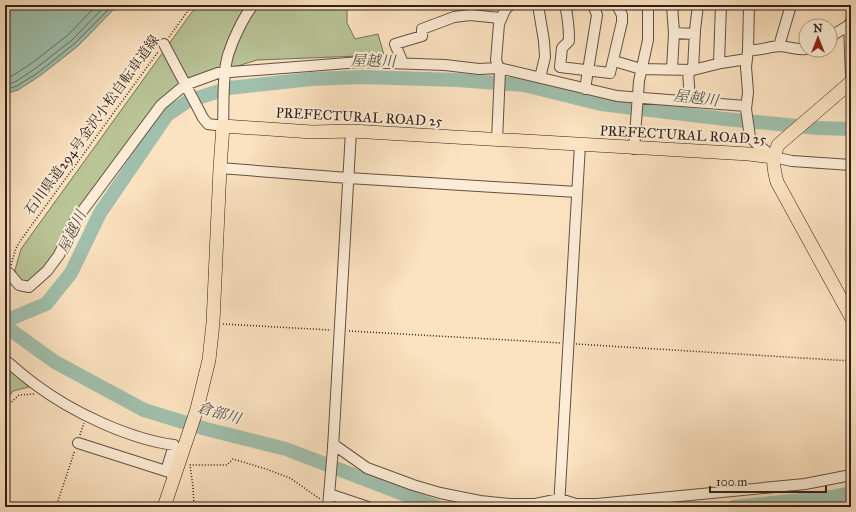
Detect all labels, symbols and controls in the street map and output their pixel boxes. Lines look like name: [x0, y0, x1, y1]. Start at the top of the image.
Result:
north arrow: [798, 18, 838, 58]
text: N: [813, 22, 823, 35]
street label: 石川県道294号金沢小松自転車道線: [21, 32, 163, 218]
water label: 屋越川: [350, 52, 398, 70]
water label: 屋越川: [673, 86, 721, 110]
street label: PREFECTURAL ROAD 25: [275, 104, 443, 130]
street label: PREFECTURAL ROAD 25: [599, 122, 767, 148]
water label: 屋越川: [54, 206, 91, 256]
water label: 倉部川: [195, 398, 245, 428]
scale bar: [710, 468, 826, 494]
text: 100 m: [716, 475, 747, 489]

